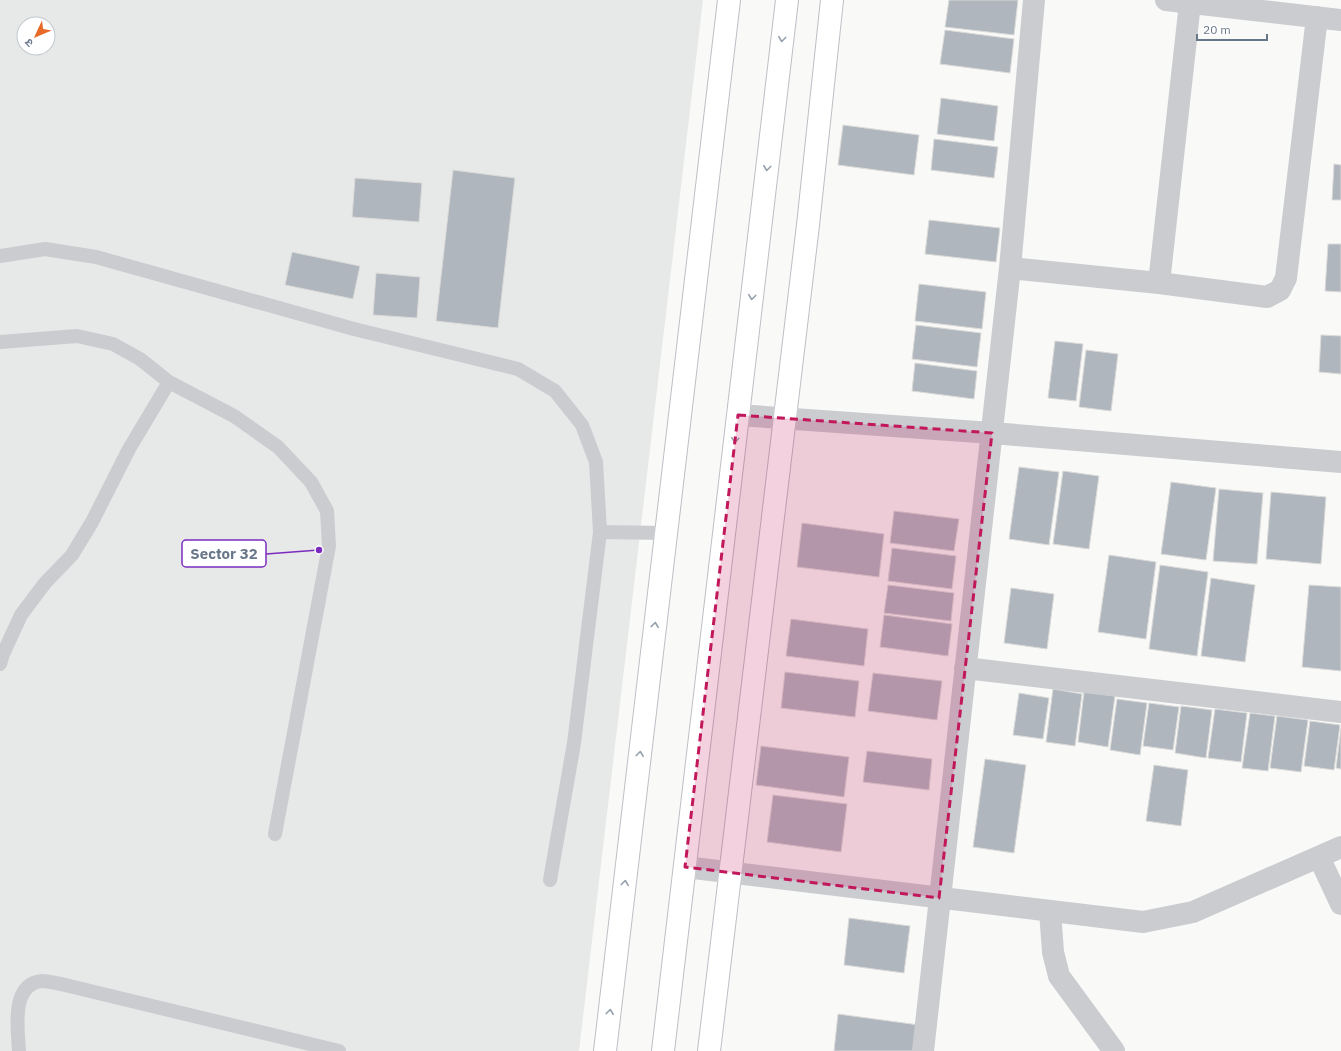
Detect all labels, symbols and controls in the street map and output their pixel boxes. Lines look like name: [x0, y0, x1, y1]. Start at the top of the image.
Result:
north arrow: [16, 16, 56, 56]
scale bar: [1197, 16, 1267, 42]
text: 20 m: [1203, 22, 1231, 37]
text: उ: [21, 35, 36, 50]
one-way arrow: [778, 36, 787, 42]
one-way arrow: [763, 165, 772, 171]
one-way arrow: [748, 294, 757, 300]
one-way arrow: [731, 437, 740, 443]
callout: Sector 32: [182, 540, 266, 567]
text: Sector 32: [190, 544, 258, 563]
one-way arrow: [650, 622, 659, 628]
one-way arrow: [635, 751, 644, 757]
one-way arrow: [620, 880, 629, 886]
one-way arrow: [605, 1009, 614, 1015]

